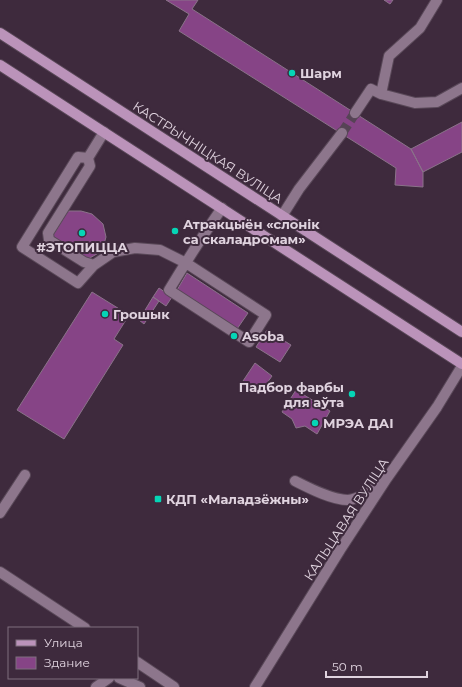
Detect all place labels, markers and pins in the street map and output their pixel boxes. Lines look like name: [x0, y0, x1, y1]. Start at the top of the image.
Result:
place label: Шарм: [300, 65, 342, 81]
marker: Шарм: [287, 68, 297, 78]
place label: Атракцыён «слонік са скаладромам»: [183, 216, 320, 247]
marker: Атракцыён «слонік са скаладромам»: [170, 226, 180, 236]
marker: #ЭТОПИЦЦА: [77, 228, 87, 238]
place label: #ЭТОПИЦЦА: [36, 239, 128, 255]
place label: Грошык: [113, 306, 170, 322]
marker: Грошык: [100, 309, 110, 319]
place label: Asoba: [241, 328, 284, 344]
marker: Asoba: [229, 331, 239, 341]
place label: Падбор фарбы для аўта: [239, 379, 344, 410]
marker: Падбор фарбы для аўта: [347, 389, 357, 399]
place label: МРЭА ДАІ: [323, 415, 394, 431]
marker: МРЭА ДАІ: [310, 418, 320, 428]
place label: КДП «Маладзёжны»: [166, 491, 309, 507]
marker: КДП «Маладзёжны»: [153, 494, 163, 504]

